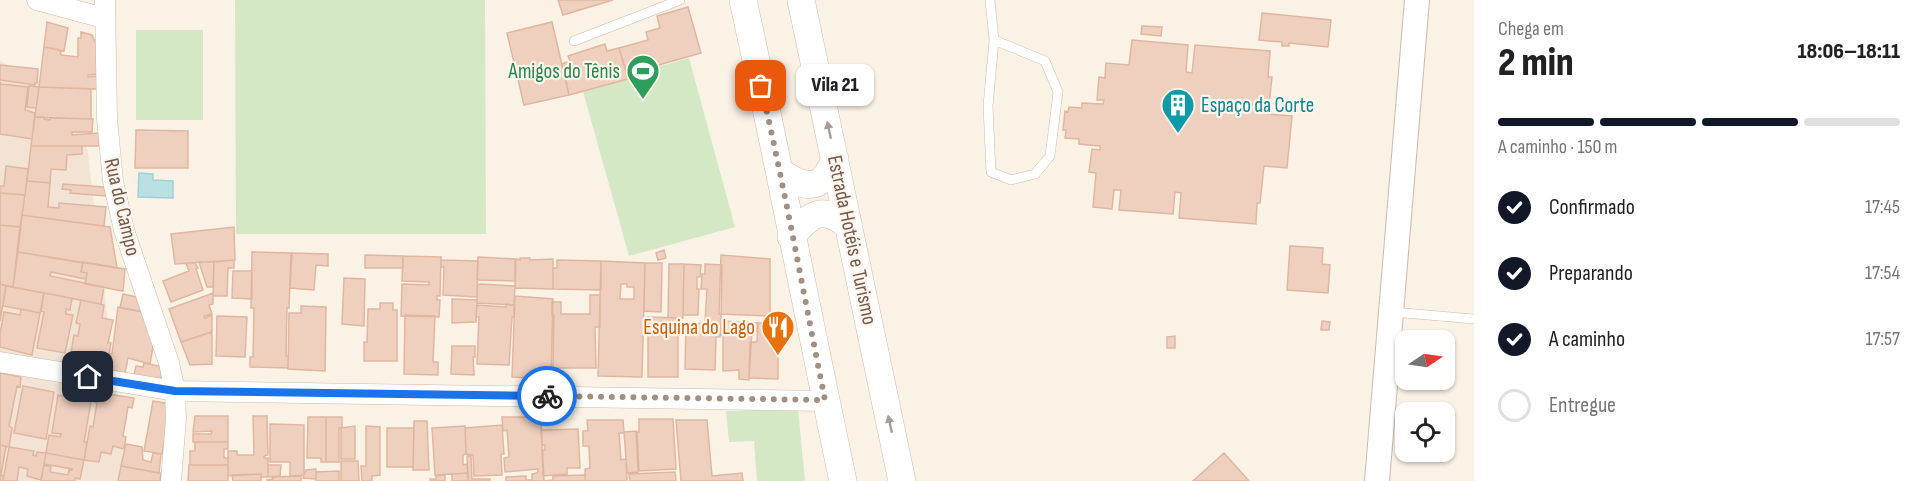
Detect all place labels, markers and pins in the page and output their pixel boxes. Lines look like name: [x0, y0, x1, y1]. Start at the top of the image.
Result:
sports icon: Amigos do Tênis: [625, 53, 661, 100]
place label: Amigos do Tênis: [508, 59, 620, 84]
pin: [735, 60, 786, 111]
callout: Vila 21: [797, 65, 875, 107]
building icon: Espaço da Corte: [1160, 87, 1196, 134]
place label: Espaço da Corte: [1201, 93, 1314, 118]
restaurant icon: Esquina do Lago: [760, 309, 796, 356]
place label: Esquina do Lago: [643, 315, 755, 340]
pin: [62, 351, 113, 402]

